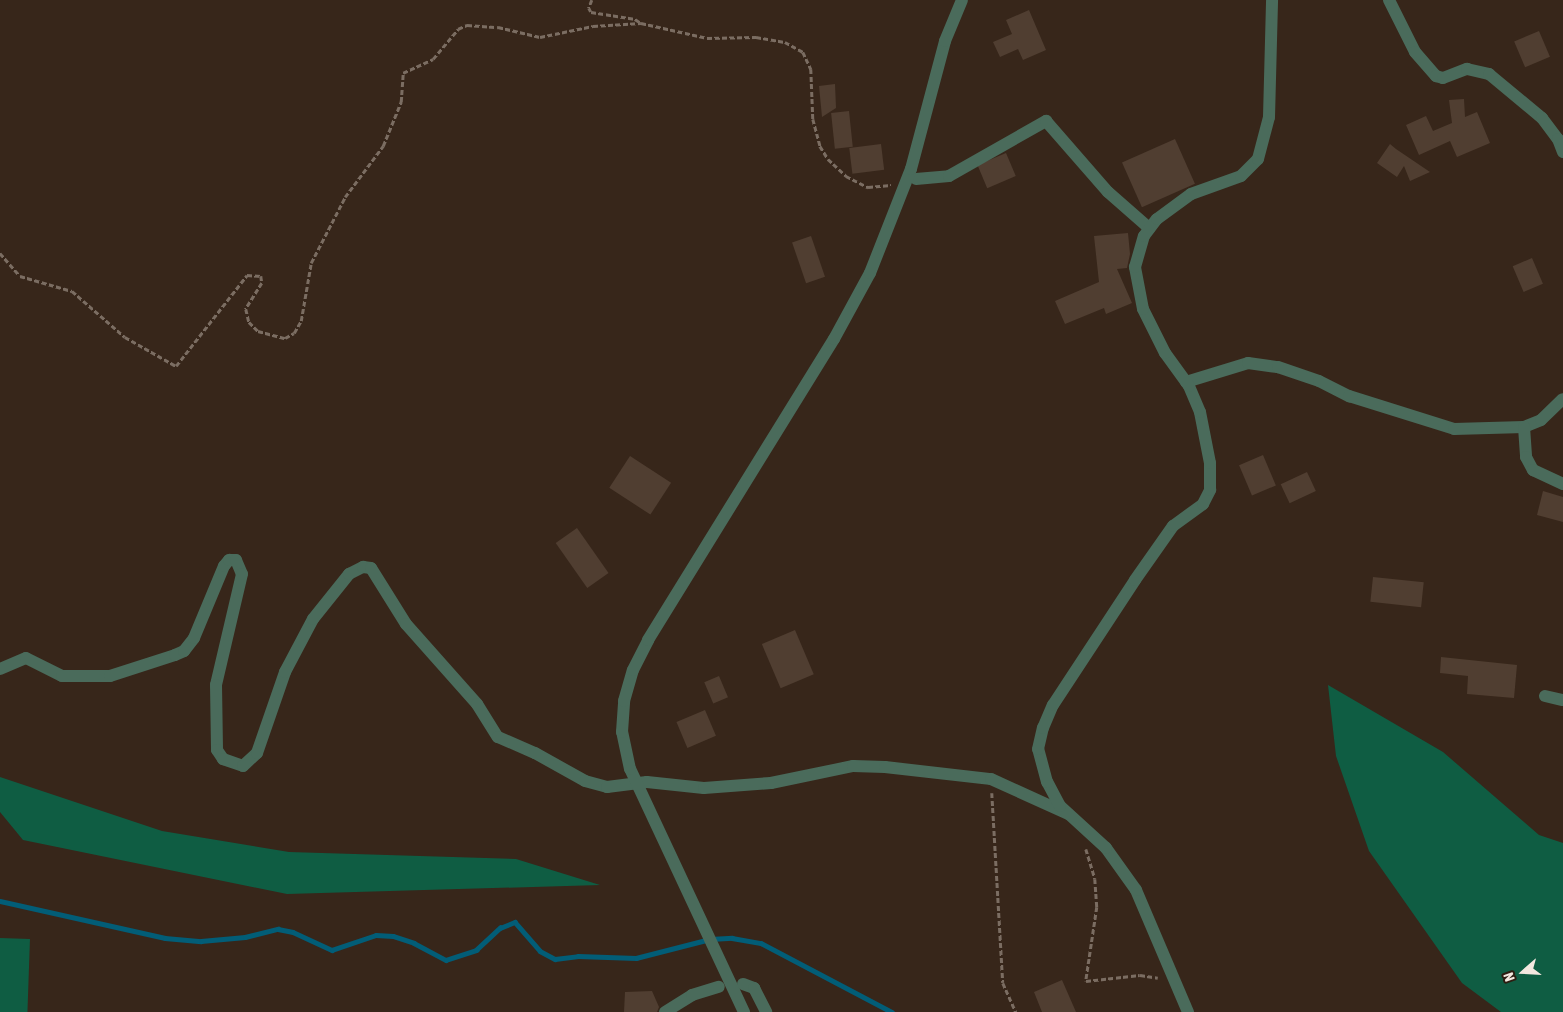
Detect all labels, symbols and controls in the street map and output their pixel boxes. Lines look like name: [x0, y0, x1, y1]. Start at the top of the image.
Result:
north arrow: [1498, 947, 1548, 997]
text: N: [1500, 970, 1518, 983]

